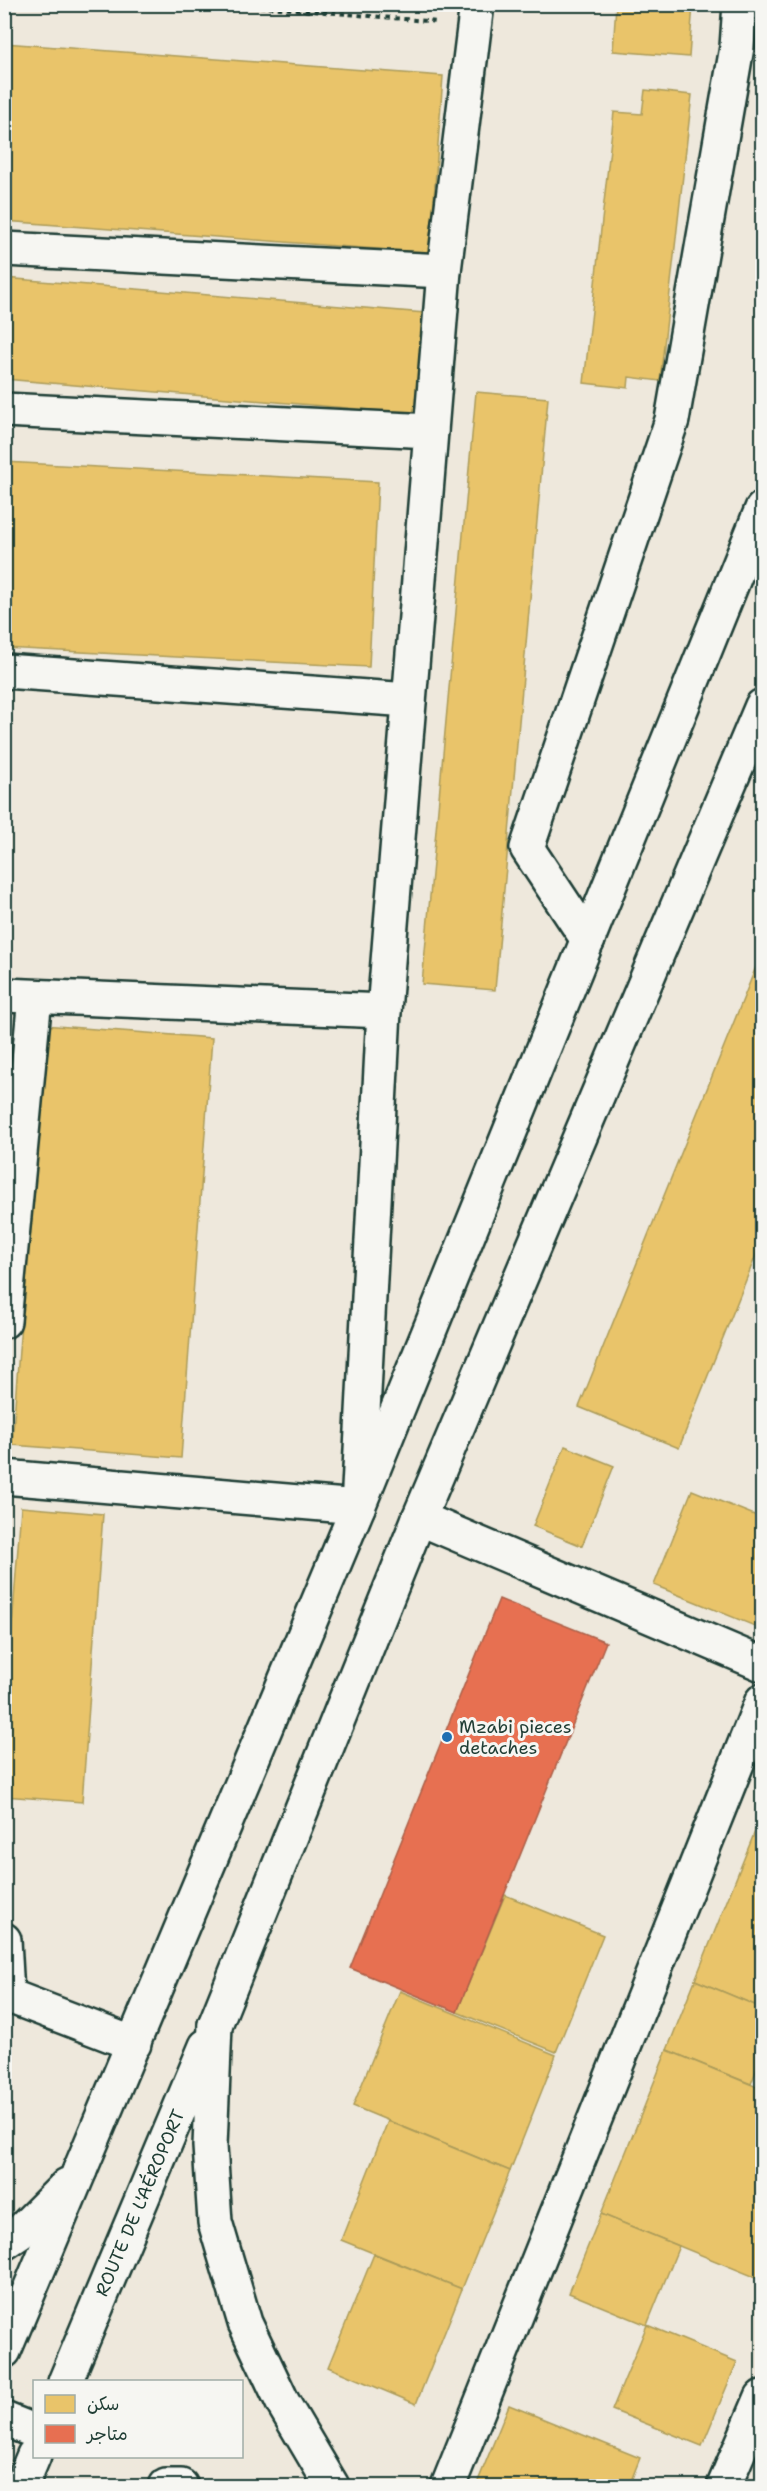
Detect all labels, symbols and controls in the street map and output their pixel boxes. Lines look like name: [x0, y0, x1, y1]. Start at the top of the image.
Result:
place label: Mzabi pieces detaches: [459, 1715, 572, 1760]
marker: Mzabi pieces detaches: [440, 1730, 454, 1744]
street label: ROUTE DE L'AÉROPORT: [90, 2106, 190, 2300]
legend: [33, 2380, 243, 2458]
text: سكن: [87, 2392, 119, 2416]
text: متاجر: [85, 2422, 128, 2446]

